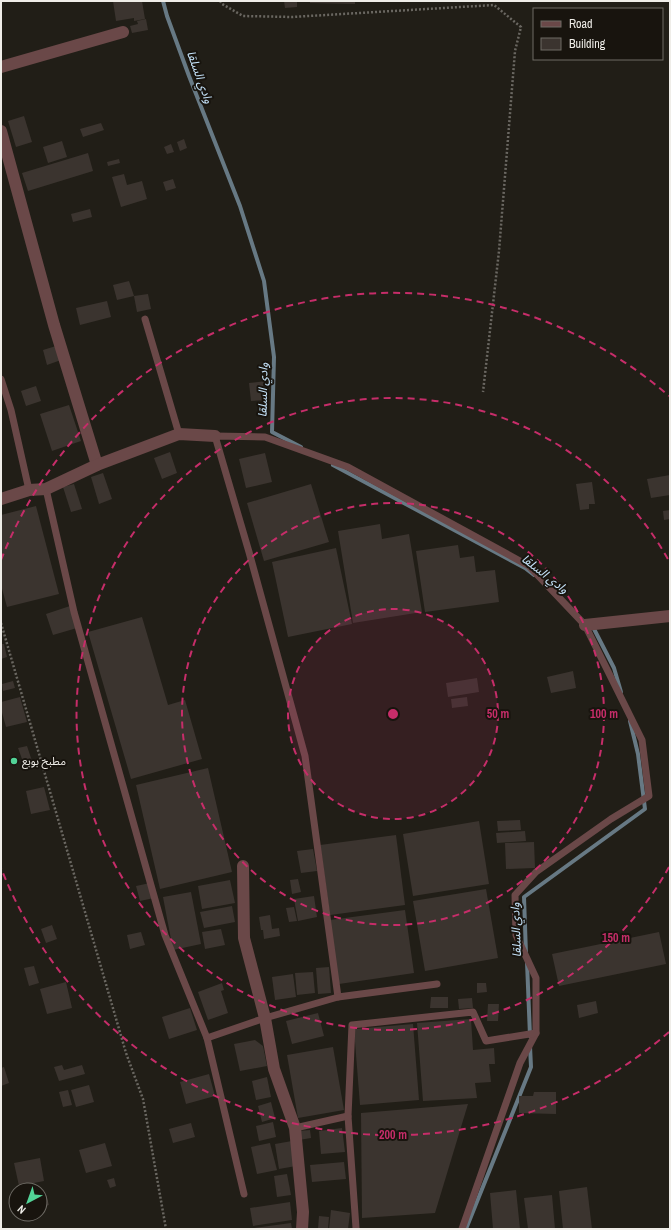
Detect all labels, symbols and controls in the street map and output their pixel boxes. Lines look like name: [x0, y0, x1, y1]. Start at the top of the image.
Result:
legend: [533, 8, 663, 60]
text: Road: [569, 16, 593, 32]
text: Building: [569, 36, 606, 52]
water label: وادي السلقا: [181, 48, 217, 107]
water label: وادي السلقا: [255, 362, 273, 418]
water label: وادي السلقا: [517, 551, 572, 599]
text: 50 m: [487, 706, 509, 722]
text: 100 m: [590, 706, 618, 722]
centre of rings: [386, 707, 400, 721]
place label: مطبخ بوبع: [22, 754, 66, 769]
marker: مطبخ بوبع: [9, 756, 19, 766]
water label: وادي السلقا: [507, 902, 527, 958]
text: 150 m: [602, 930, 630, 946]
text: 200 m: [379, 1127, 407, 1143]
north arrow: [8, 1182, 48, 1222]
text: N: [14, 1202, 28, 1217]

